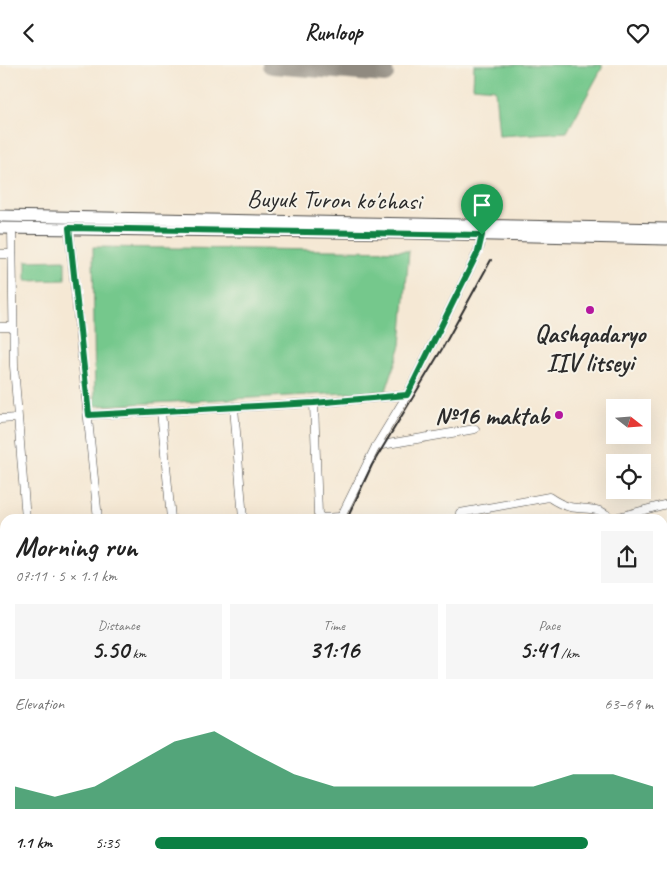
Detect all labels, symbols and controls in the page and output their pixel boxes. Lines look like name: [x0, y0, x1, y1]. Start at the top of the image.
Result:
icon: back: [15, 19, 43, 47]
text: Runloop: [305, 19, 362, 47]
icon: heart: [624, 19, 652, 47]
street label: Buyuk Turon ko'chasi: [247, 182, 425, 218]
pin: [461, 184, 503, 235]
icon: arrive: [468, 191, 496, 219]
marker: Qashqadaryo IIV litseyi: [584, 304, 596, 316]
place label: Qashqadaryo IIV litseyi: [535, 318, 647, 379]
north arrow: [606, 399, 651, 444]
map controls: [606, 399, 651, 499]
place label: №16 maktab: [435, 400, 551, 432]
marker: №16 maktab: [553, 409, 565, 421]
button: locate: [606, 454, 651, 499]
text: Morning run: [15, 529, 137, 564]
button: share: [601, 531, 653, 583]
text: 07:11 · 5 × 1.1 km: [15, 566, 117, 586]
text: Distance: [98, 617, 140, 634]
text: Time: [323, 617, 345, 634]
text: Pace: [539, 617, 560, 634]
text: 5.50: [91, 634, 129, 666]
text: 31:16: [309, 634, 359, 666]
text: 5:41: [519, 634, 558, 666]
text: km: [129, 645, 146, 662]
text: /km: [558, 645, 579, 662]
text: Elevation: [15, 694, 64, 714]
text: 63–69 m: [604, 694, 653, 714]
text: 1.1 km: [15, 833, 52, 853]
text: 5:35: [95, 833, 120, 853]

